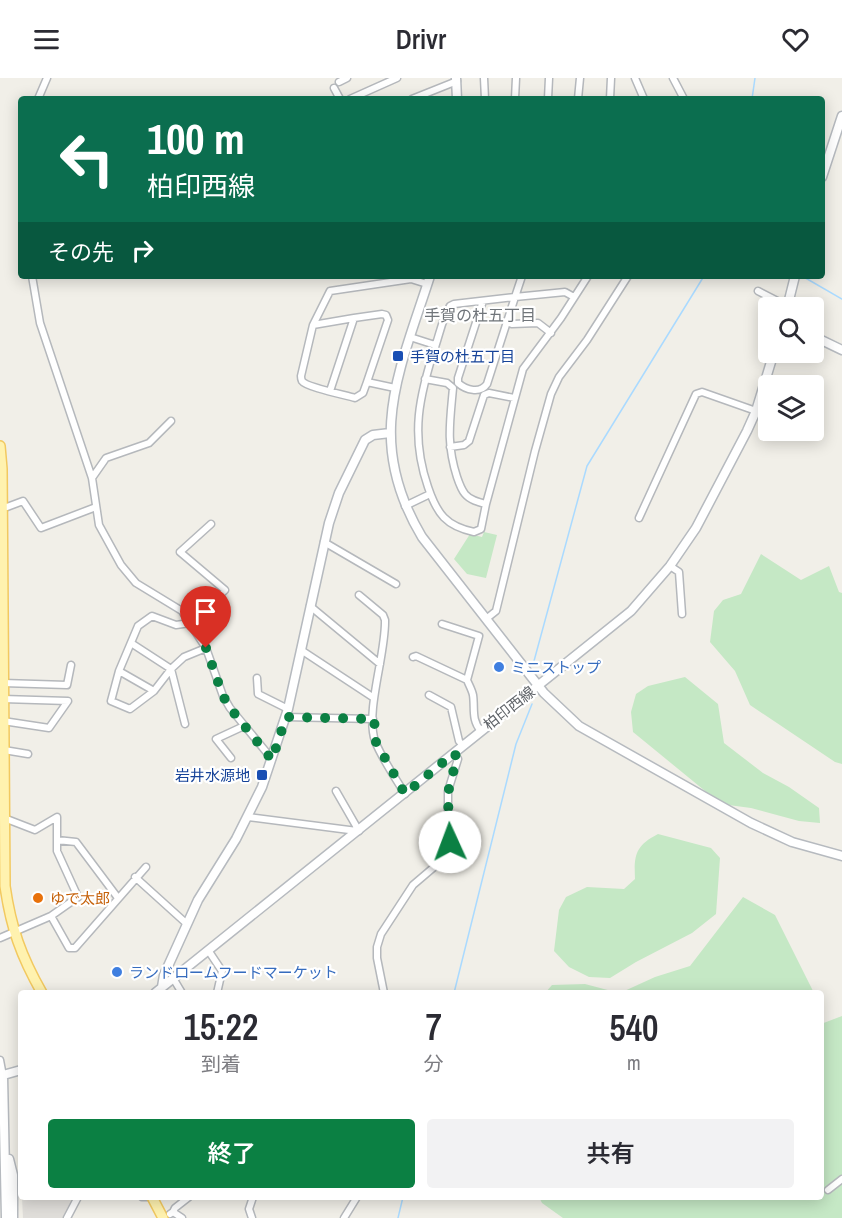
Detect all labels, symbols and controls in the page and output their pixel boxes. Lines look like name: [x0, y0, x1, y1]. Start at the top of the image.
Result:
text: Drivr: [396, 21, 446, 57]
icon: menu: [30, 23, 63, 56]
icon: heart: [779, 23, 812, 56]
text: 100 m: [147, 111, 245, 167]
icon: left: [48, 120, 126, 198]
text: 柏印西線: [147, 168, 255, 204]
icon: right: [126, 234, 159, 267]
text: その先: [48, 237, 114, 267]
map controls: [758, 297, 824, 441]
button: search: [758, 297, 824, 363]
district label: 手賀の杜五丁目: [424, 304, 536, 326]
place label: 手賀の杜五丁目: [410, 346, 515, 367]
marker: 手賀の杜五丁目: [391, 349, 405, 363]
button: layers: [758, 375, 824, 441]
pin: [180, 586, 231, 648]
icon: arrive: [189, 595, 222, 628]
place label: ミニストップ: [511, 657, 601, 678]
marker: ミニストップ: [492, 660, 506, 674]
street label: 柏印西線: [479, 681, 539, 735]
place label: 岩井水源地: [175, 765, 250, 786]
marker: 岩井水源地: [255, 768, 269, 782]
position arrow: [418, 810, 482, 874]
place label: ゆで太郎: [50, 888, 110, 909]
marker: ゆで太郎: [31, 891, 45, 905]
place label: ランドロームフードマーケット: [129, 962, 338, 983]
marker: ランドロームフードマーケット: [110, 965, 124, 979]
text: 15:22: [183, 1003, 258, 1051]
text: 7: [426, 1003, 442, 1051]
text: 540: [609, 1004, 659, 1052]
text: m: [627, 1049, 641, 1076]
text: 到着: [201, 1050, 241, 1077]
text: 分: [424, 1050, 444, 1077]
button: 終了: [48, 1119, 415, 1188]
button: 共有: [427, 1119, 794, 1188]

